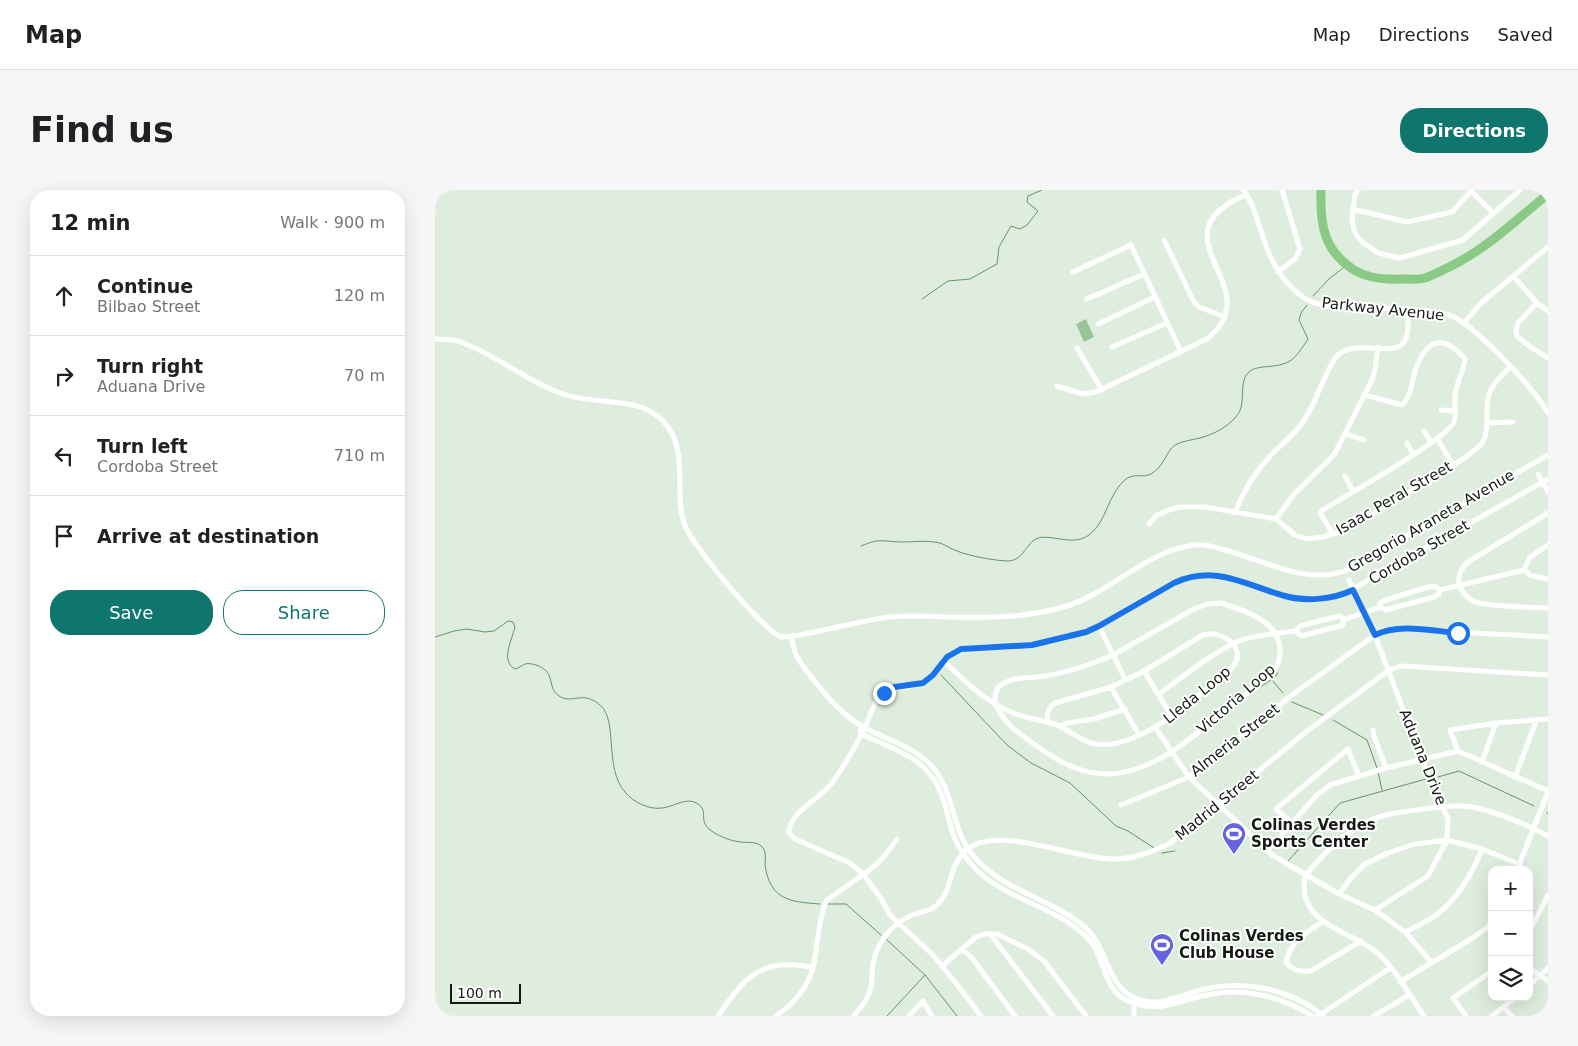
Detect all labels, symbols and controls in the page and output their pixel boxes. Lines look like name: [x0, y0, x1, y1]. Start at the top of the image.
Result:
text: Map: [25, 21, 82, 49]
text: Map: [1313, 24, 1351, 45]
text: Directions: [1379, 24, 1469, 45]
text: Saved: [1497, 24, 1553, 45]
button: Directions: [1400, 108, 1548, 153]
text: Find us: [30, 110, 174, 150]
text: 12 min: [50, 211, 131, 235]
text: Walk · 900 m: [280, 213, 385, 232]
text: Continue: [97, 275, 193, 297]
icon: ahead: [50, 282, 78, 310]
text: 120 m: [334, 286, 385, 305]
street label: Parkway Avenue: [1321, 294, 1445, 324]
text: Bilbao Street: [97, 297, 200, 316]
text: Turn right: [97, 355, 203, 377]
icon: right: [50, 362, 78, 390]
text: 70 m: [344, 366, 385, 385]
text: Aduana Drive: [97, 377, 205, 396]
text: Turn left: [97, 435, 188, 457]
icon: left: [50, 442, 78, 470]
text: 710 m: [334, 446, 385, 465]
text: Cordoba Street: [97, 457, 218, 476]
street label: Isaac Peral Street: [1333, 457, 1455, 539]
street label: Gregorio Araneta Avenue: [1344, 466, 1518, 576]
street label: Cordoba Street: [1365, 516, 1473, 588]
icon: arrive: [50, 522, 78, 550]
text: Arrive at destination: [97, 525, 319, 547]
button: Save: [50, 590, 213, 635]
button: Share: [223, 590, 385, 635]
route start: [1447, 622, 1470, 645]
street label: Victoria Loop: [1193, 660, 1279, 738]
street label: Lleda Loop: [1160, 662, 1234, 728]
route end: [873, 682, 896, 705]
street label: Almeria Street: [1187, 700, 1283, 780]
street label: Aduana Drive: [1396, 706, 1450, 808]
street label: Madrid Street: [1172, 766, 1262, 844]
place label: Colinas Verdes Sports Center: [1251, 816, 1376, 851]
sports icon: Colinas Verdes Sports Center: [1221, 821, 1247, 855]
map controls: [1488, 866, 1533, 1001]
button: +: [1488, 866, 1533, 911]
button: −: [1488, 911, 1533, 956]
place label: Colinas Verdes Club House: [1179, 927, 1304, 962]
sports icon: Colinas Verdes Club House: [1149, 932, 1175, 966]
button: layers: [1488, 956, 1533, 1001]
scale bar: [450, 981, 521, 1004]
text: 100 m: [457, 985, 502, 1001]

